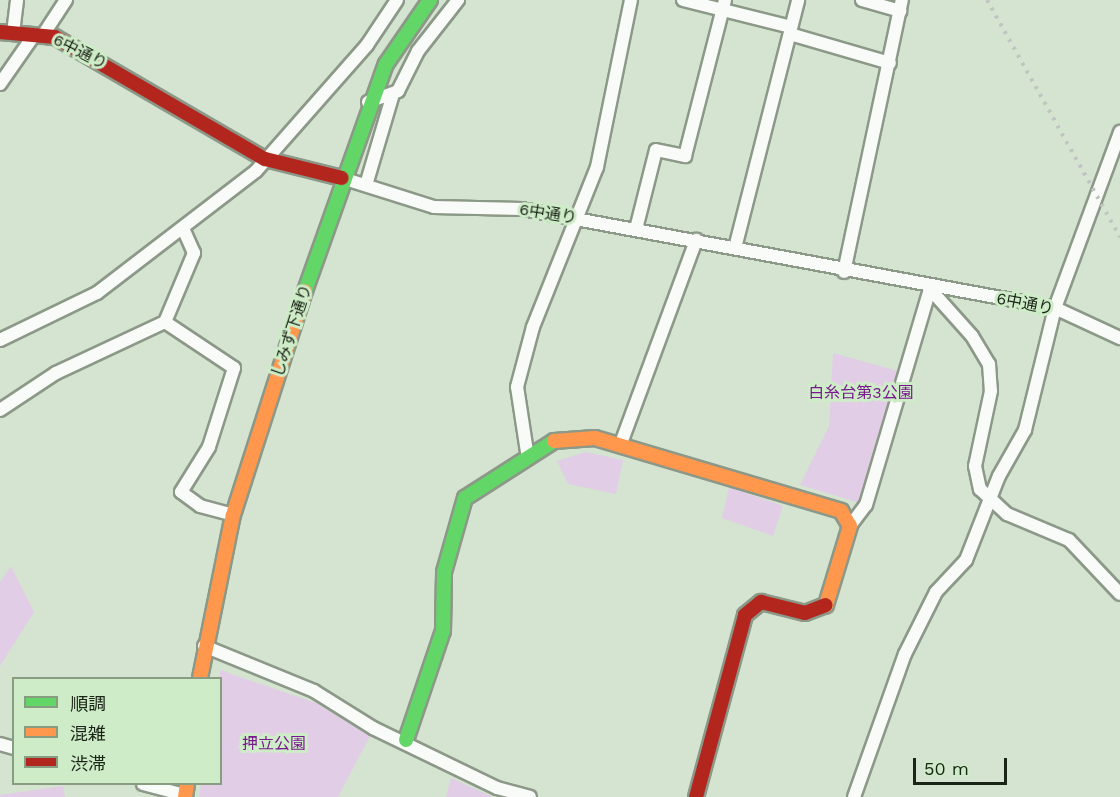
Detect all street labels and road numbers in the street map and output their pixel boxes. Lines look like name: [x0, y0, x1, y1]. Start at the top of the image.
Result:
street label: 6中通り: [50, 30, 110, 74]
street label: 6中通り: [518, 200, 578, 228]
street label: しみず下通り: [268, 282, 316, 380]
street label: 6中通り: [995, 289, 1055, 319]

